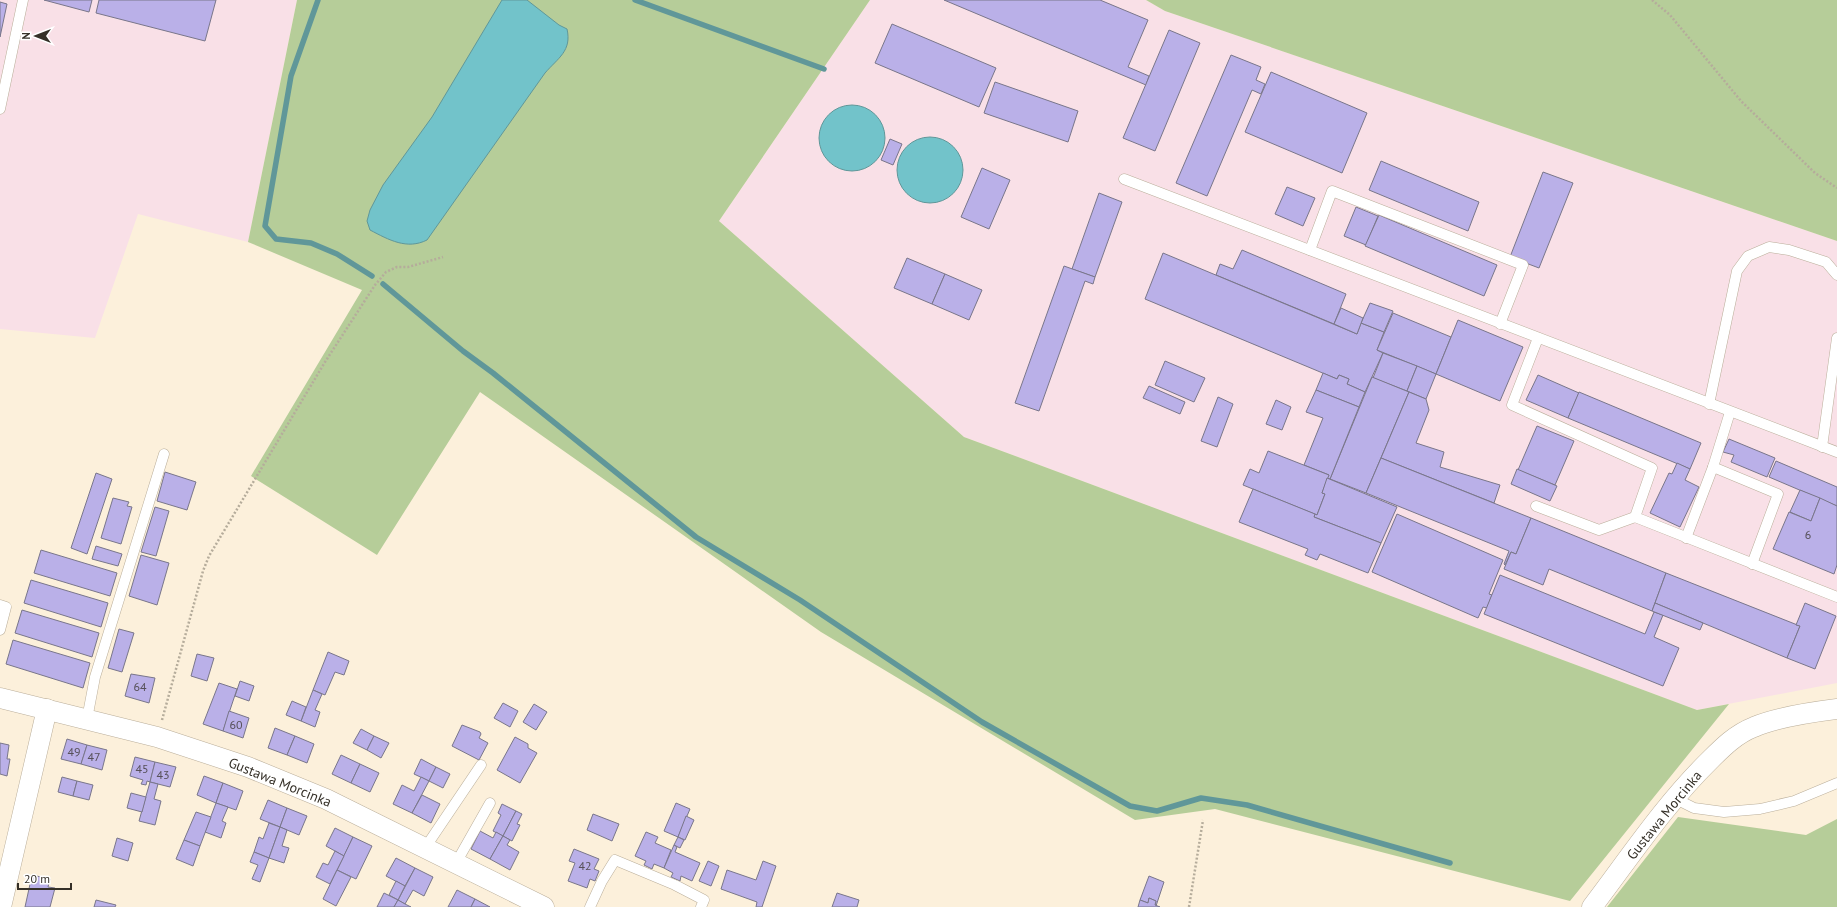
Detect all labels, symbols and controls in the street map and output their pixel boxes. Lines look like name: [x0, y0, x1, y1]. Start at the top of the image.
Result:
north arrow: [16, 16, 56, 56]
text: N: [19, 32, 33, 40]
house number: 6: [1805, 527, 1811, 542]
house number: 64: [133, 679, 147, 694]
house number: 60: [229, 717, 243, 732]
house number: 49: [67, 744, 81, 759]
house number: 47: [87, 749, 101, 764]
street label: Gustawa Morcinka: [226, 753, 334, 811]
house number: 45: [135, 761, 149, 776]
house number: 43: [156, 767, 170, 782]
street label: Gustawa Morcinka: [1623, 767, 1705, 863]
house number: 42: [578, 858, 592, 873]
scale bar: [18, 865, 71, 891]
text: 20 m: [24, 871, 50, 886]

